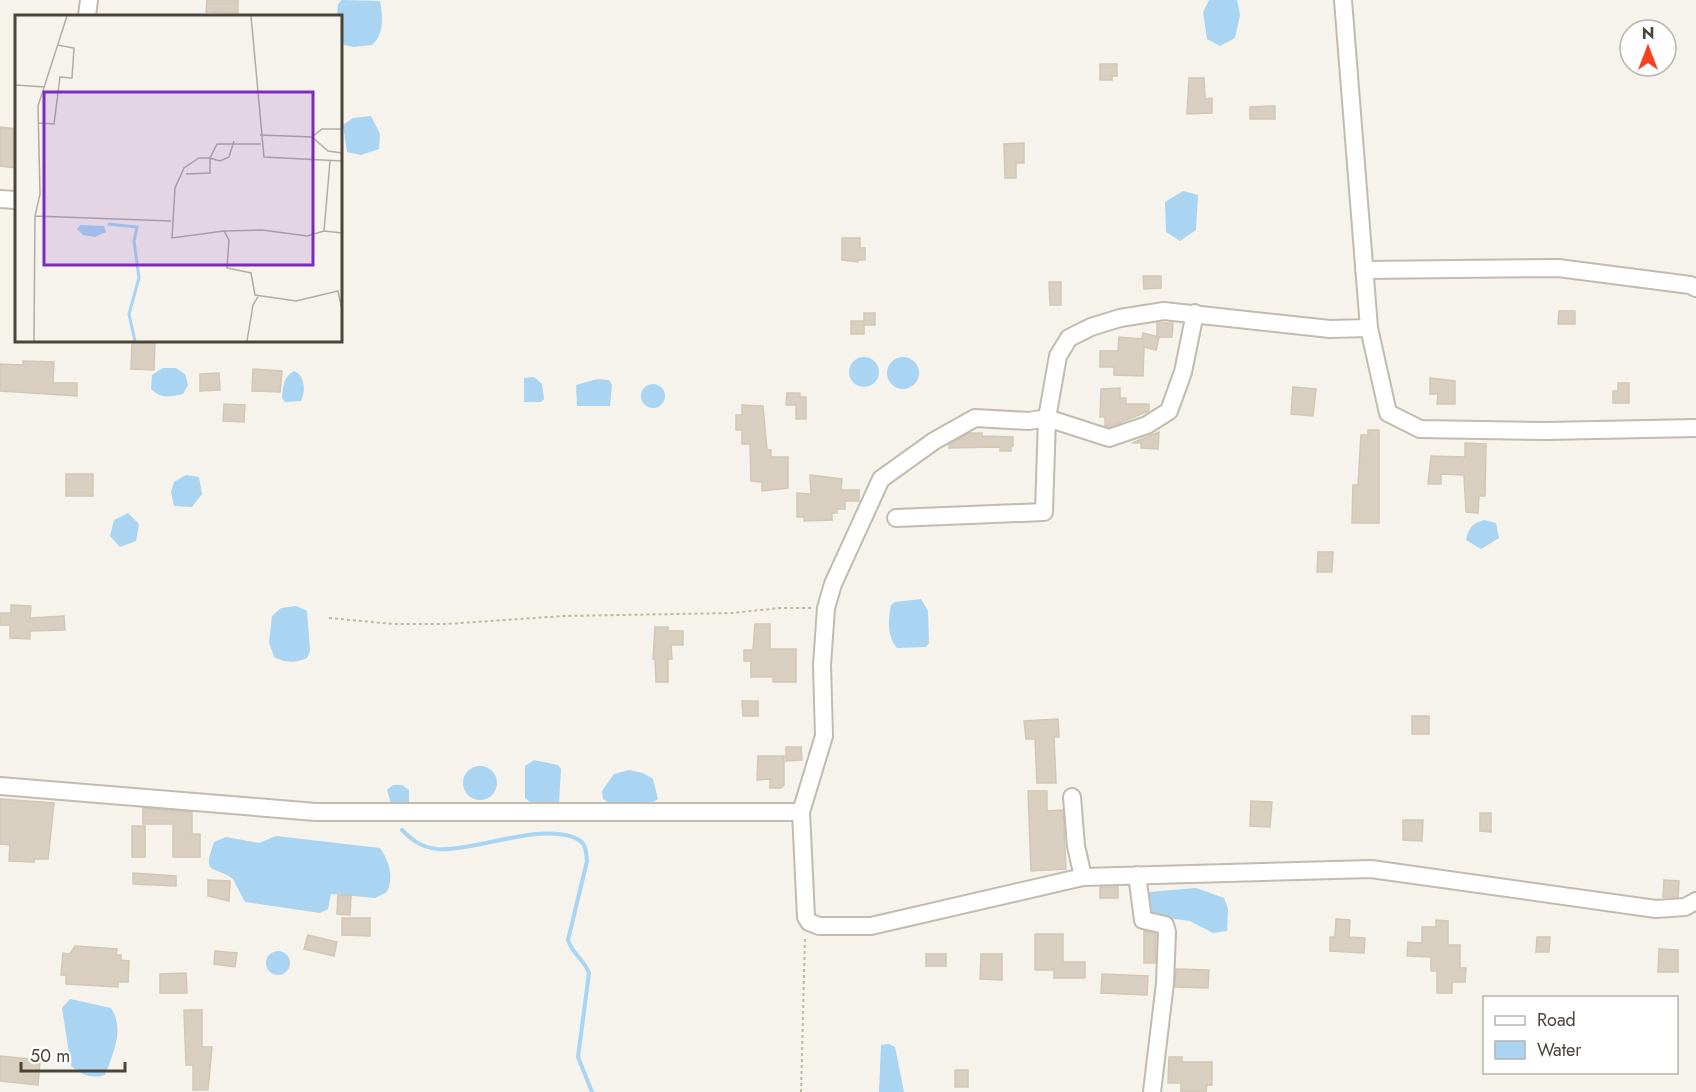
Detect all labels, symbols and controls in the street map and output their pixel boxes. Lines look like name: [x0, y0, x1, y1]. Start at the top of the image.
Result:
inset map: [15, 15, 342, 342]
north arrow: [1618, 18, 1678, 78]
text: N: [1642, 22, 1654, 45]
legend: [1483, 996, 1678, 1074]
text: Road: [1537, 1007, 1576, 1033]
scale bar: [21, 1035, 124, 1073]
text: Water: [1537, 1037, 1582, 1063]
text: 50 m: [30, 1043, 70, 1069]

